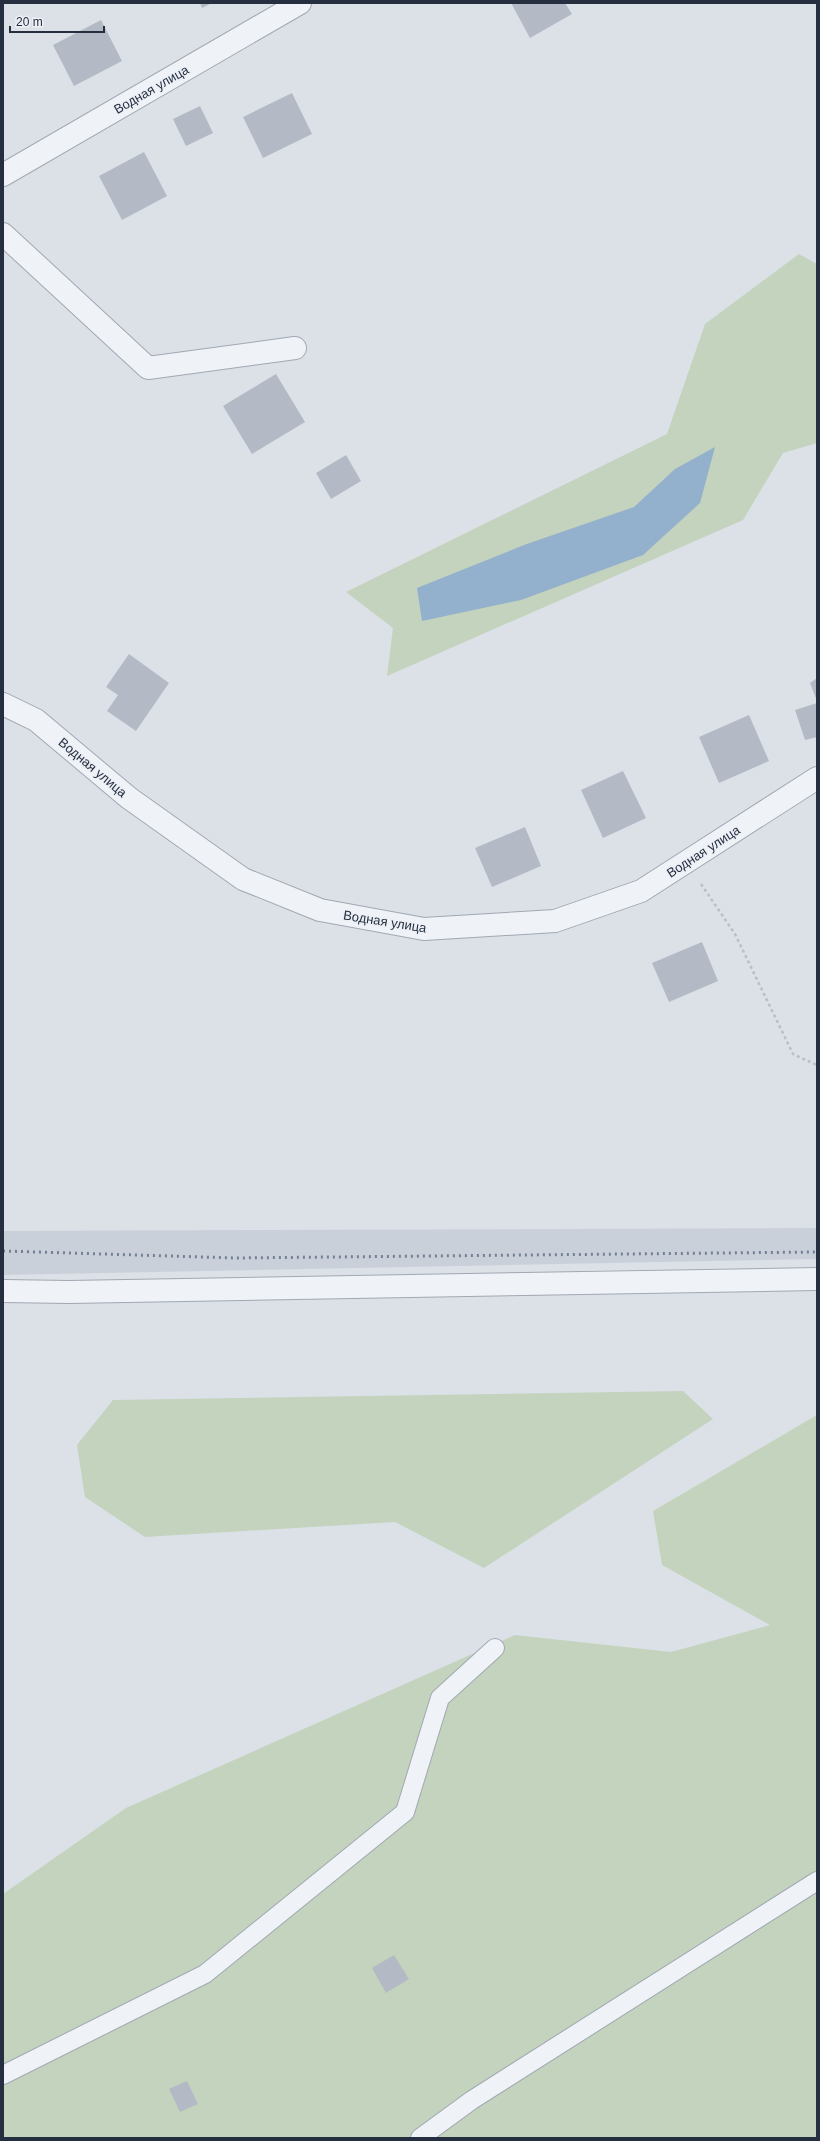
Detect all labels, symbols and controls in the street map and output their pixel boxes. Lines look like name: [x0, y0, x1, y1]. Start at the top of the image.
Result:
scale bar: [10, 8, 104, 34]
text: 20 m: [16, 15, 43, 29]
street label: Водная улица: [111, 62, 192, 117]
street label: Водная улица: [56, 735, 130, 801]
street label: Водная улица: [664, 822, 743, 881]
street label: Водная улица: [342, 908, 428, 936]

